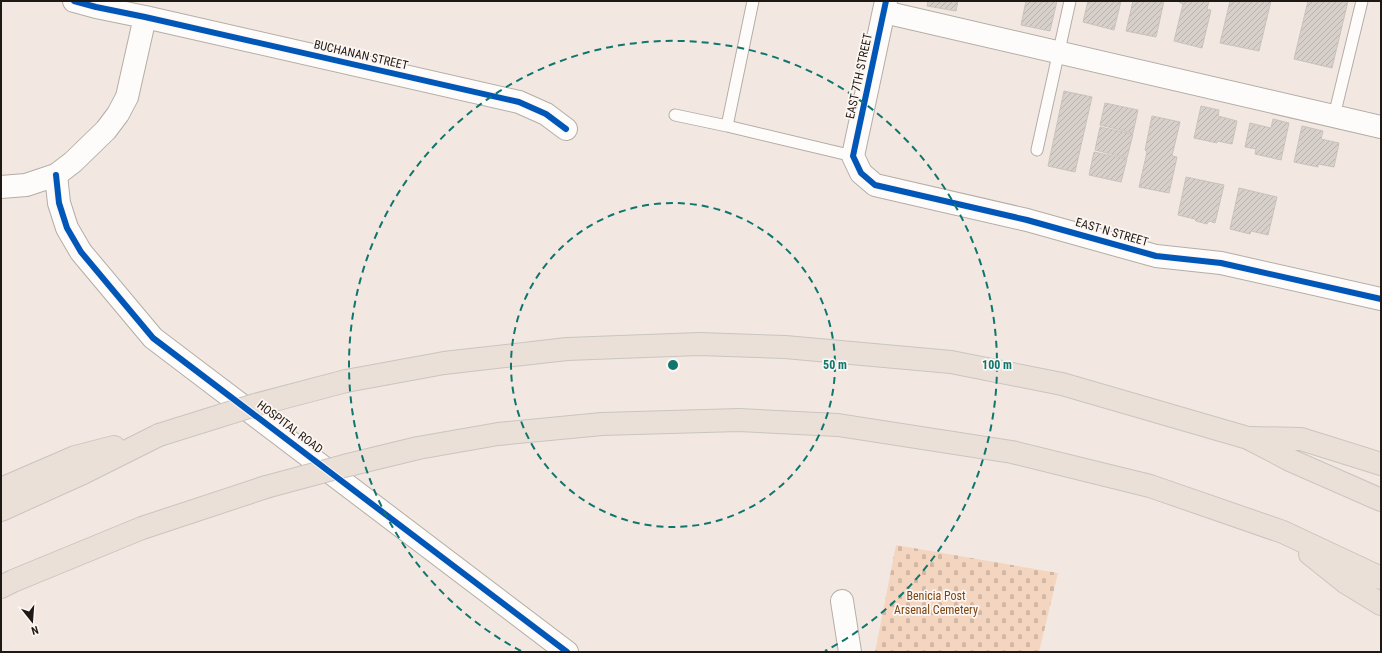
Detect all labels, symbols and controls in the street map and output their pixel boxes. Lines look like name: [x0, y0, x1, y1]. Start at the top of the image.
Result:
street label: EAST 7TH STREET: [843, 32, 875, 120]
street label: BUCHANAN STREET: [312, 37, 410, 73]
street label: EAST N STREET: [1074, 215, 1150, 249]
centre of rings: [666, 358, 680, 372]
text: 50 m: [823, 358, 847, 372]
text: 100 m: [982, 358, 1012, 372]
street label: HOSPITAL ROAD: [254, 398, 326, 456]
park label: Benicia Post Arsenal Cemetery: [894, 589, 978, 617]
north arrow: [12, 601, 52, 641]
text: N: [29, 623, 40, 637]

